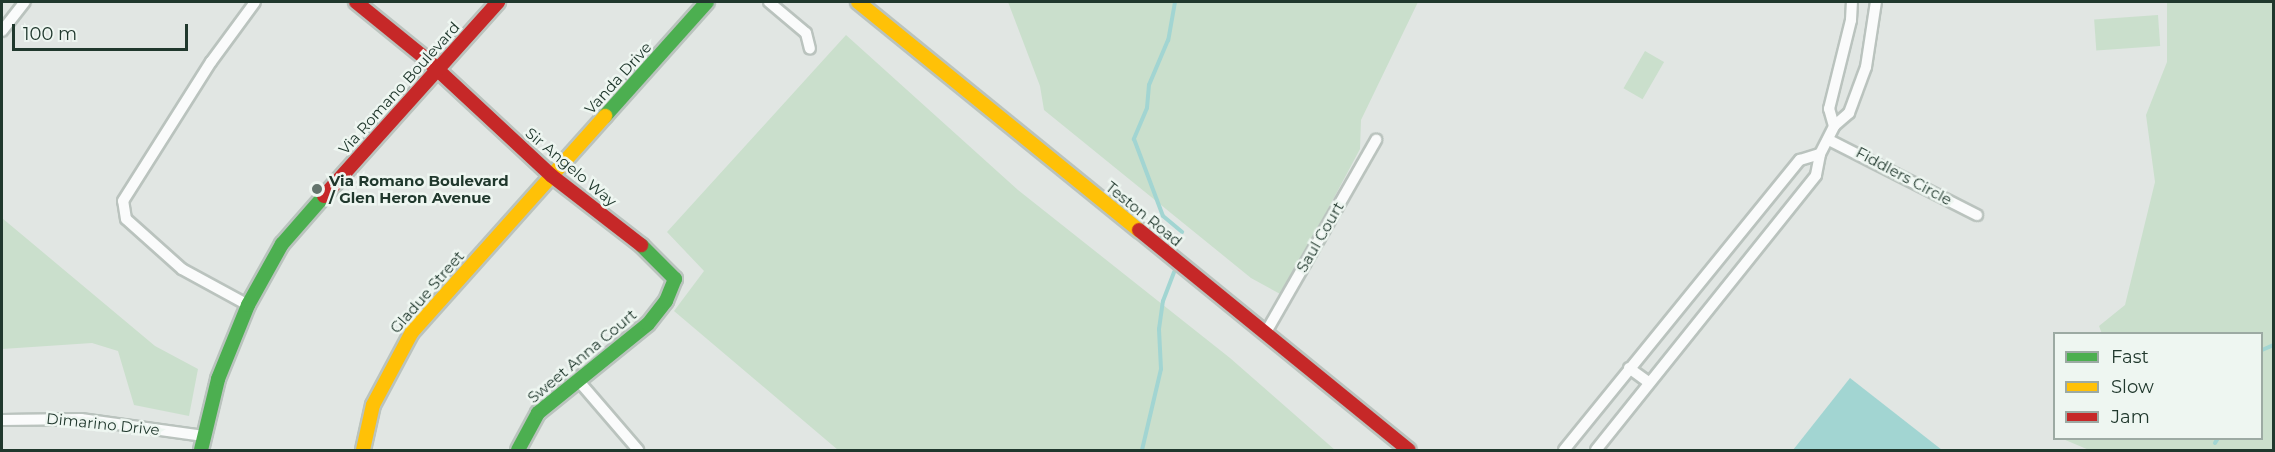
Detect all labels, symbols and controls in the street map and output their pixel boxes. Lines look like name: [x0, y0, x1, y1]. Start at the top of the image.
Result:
scale bar: [15, 12, 190, 50]
street label: Via Romano Boulevard: [335, 18, 463, 158]
text: 100 m: [23, 23, 77, 45]
street label: Vanda Drive: [581, 38, 655, 118]
street label: Sir Angelo Way: [522, 124, 620, 210]
street label: Fiddlers Circle: [1853, 143, 1955, 209]
place label: Via Romano Boulevard / Glen Heron Avenue: [329, 171, 509, 206]
street label: Teston Road: [1102, 178, 1186, 250]
marker: Via Romano Boulevard / Glen Heron Avenue: [310, 182, 324, 196]
street label: Saul Court: [1293, 199, 1347, 275]
street label: Gladue Street: [386, 247, 468, 337]
street label: Sweet Anna Court: [524, 305, 640, 407]
legend: [2053, 332, 2263, 440]
text: Fast: [2111, 346, 2149, 368]
text: Slow: [2111, 376, 2154, 398]
text: Jam: [2111, 406, 2150, 428]
street label: Dimarino Drive: [45, 409, 161, 439]

